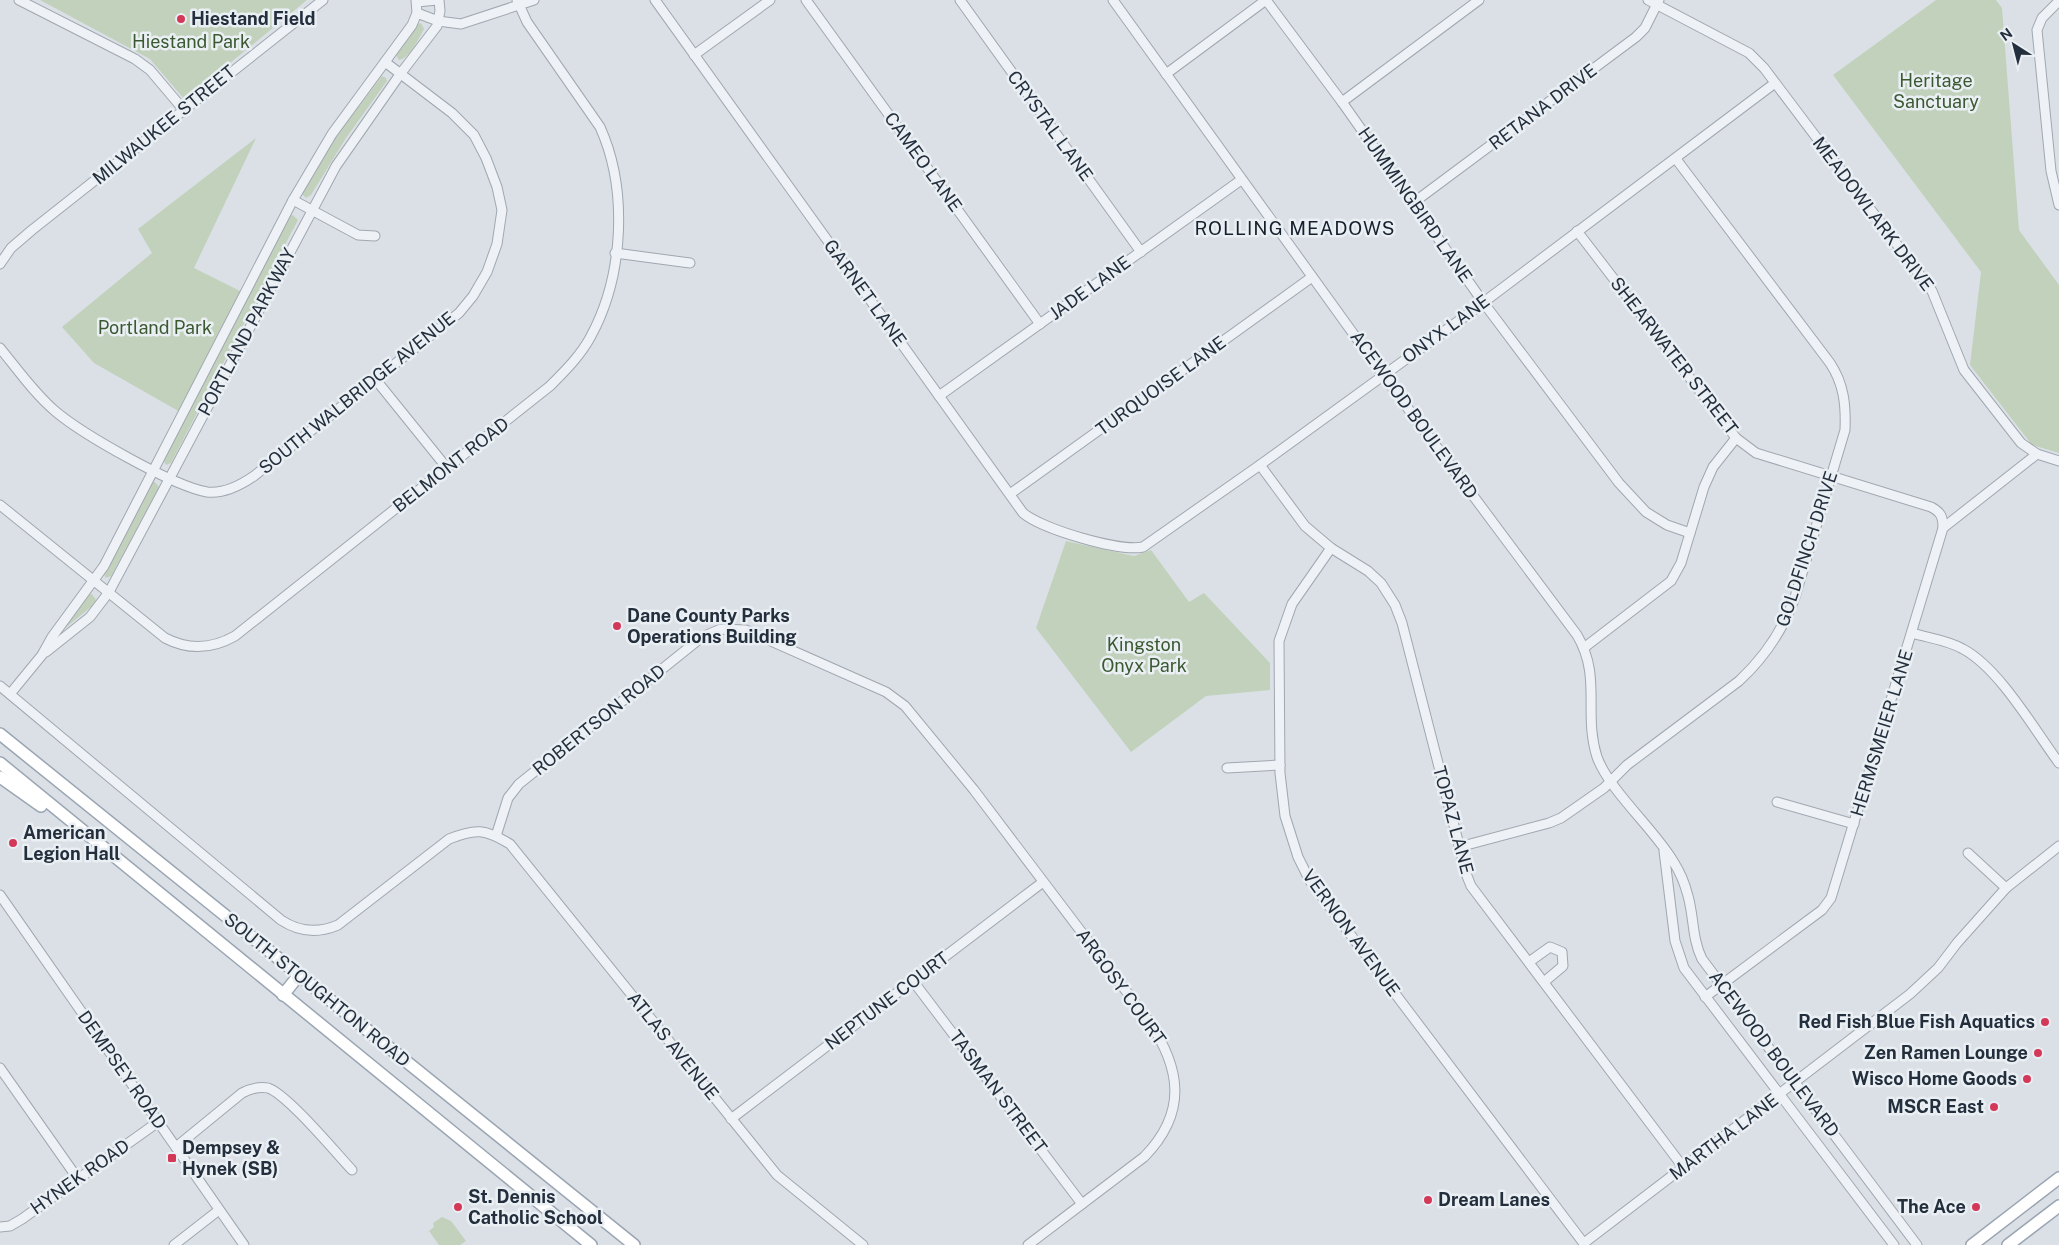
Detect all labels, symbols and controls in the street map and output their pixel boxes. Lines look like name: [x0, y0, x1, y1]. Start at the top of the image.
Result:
place label: Hiestand Field: [191, 8, 315, 29]
marker: Hiestand Field: [175, 13, 187, 25]
north arrow: [1989, 20, 2039, 70]
text: N: [1997, 25, 2015, 44]
park label: Hiestand Park: [132, 31, 250, 52]
street label: RETANA DRIVE: [1485, 59, 1601, 154]
street label: MILWAUKEE STREET: [88, 60, 239, 189]
street label: CRYSTAL LANE: [1003, 66, 1097, 185]
park label: Heritage Sanctuary: [1893, 70, 1979, 112]
street label: CAMEO LANE: [880, 108, 967, 216]
street label: HUMMINGBIRD LANE: [1354, 123, 1477, 286]
street label: MEADOWLARK DRIVE: [1809, 132, 1938, 295]
district label: ROLLING MEADOWS: [1194, 217, 1396, 239]
street label: GARNET LANE: [820, 235, 911, 350]
street label: PORTLAND PARKWAY: [193, 244, 300, 419]
street label: JADE LANE: [1045, 251, 1134, 324]
street label: SHEARWATER STREET: [1606, 273, 1743, 439]
street label: ONYX LANE: [1398, 290, 1494, 367]
street label: SOUTH WALBRIDGE AVENUE: [254, 307, 459, 478]
park label: Portland Park: [98, 317, 212, 338]
street label: ACEWOOD BOULEVARD: [1346, 327, 1482, 503]
street label: TURQUOISE LANE: [1092, 332, 1230, 440]
street label: BELMONT ROAD: [388, 413, 513, 516]
street label: GOLDFINCH DRIVE: [1771, 468, 1842, 629]
place label: Dane County Parks Operations Building: [627, 605, 797, 647]
marker: Dane County Parks Operations Building: [611, 620, 623, 632]
park label: Kingston Onyx Park: [1101, 634, 1187, 676]
street label: HERMSMEIER LANE: [1846, 647, 1917, 819]
street label: ROBERTSON ROAD: [528, 660, 669, 779]
street label: TOPAZ LANE: [1429, 763, 1478, 876]
place label: American Legion Hall: [23, 822, 120, 864]
marker: American Legion Hall: [7, 837, 19, 849]
street label: VERNON AVENUE: [1298, 865, 1404, 1000]
street label: SOUTH STOUGHTON ROAD: [220, 908, 414, 1071]
street label: ARGOSY COURT: [1072, 925, 1171, 1049]
street label: NEPTUNE COURT: [821, 947, 953, 1054]
street label: ACEWOOD BOULEVARD: [1705, 966, 1844, 1141]
street label: ATLAS AVENUE: [623, 987, 723, 1104]
street label: DEMPSEY ROAD: [74, 1006, 171, 1133]
place label: Red Fish Blue Fish Aquatics: [1798, 1011, 2035, 1032]
marker: Red Fish Blue Fish Aquatics: [2039, 1016, 2051, 1028]
street label: TASMAN STREET: [945, 1026, 1052, 1158]
place label: Zen Ramen Lounge: [1864, 1042, 2028, 1063]
marker: Zen Ramen Lounge: [2032, 1047, 2044, 1059]
place label: Wisco Home Goods: [1852, 1068, 2017, 1089]
marker: Wisco Home Goods: [2021, 1073, 2033, 1085]
street label: MARTHA LANE: [1665, 1089, 1782, 1184]
place label: MSCR East: [1887, 1096, 1984, 1117]
marker: MSCR East: [1988, 1101, 2000, 1113]
street label: HYNEK ROAD: [26, 1135, 133, 1218]
place label: Dempsey & Hynek (SB): [182, 1137, 280, 1179]
marker: Dempsey & Hynek (SB): [166, 1152, 178, 1164]
place label: St. Dennis Catholic School: [468, 1186, 603, 1228]
place label: Dream Lanes: [1438, 1189, 1550, 1210]
marker: Dream Lanes: [1422, 1194, 1434, 1206]
place label: The Ace: [1897, 1196, 1966, 1217]
marker: St. Dennis Catholic School: [452, 1201, 464, 1213]
marker: The Ace: [1970, 1201, 1982, 1213]

